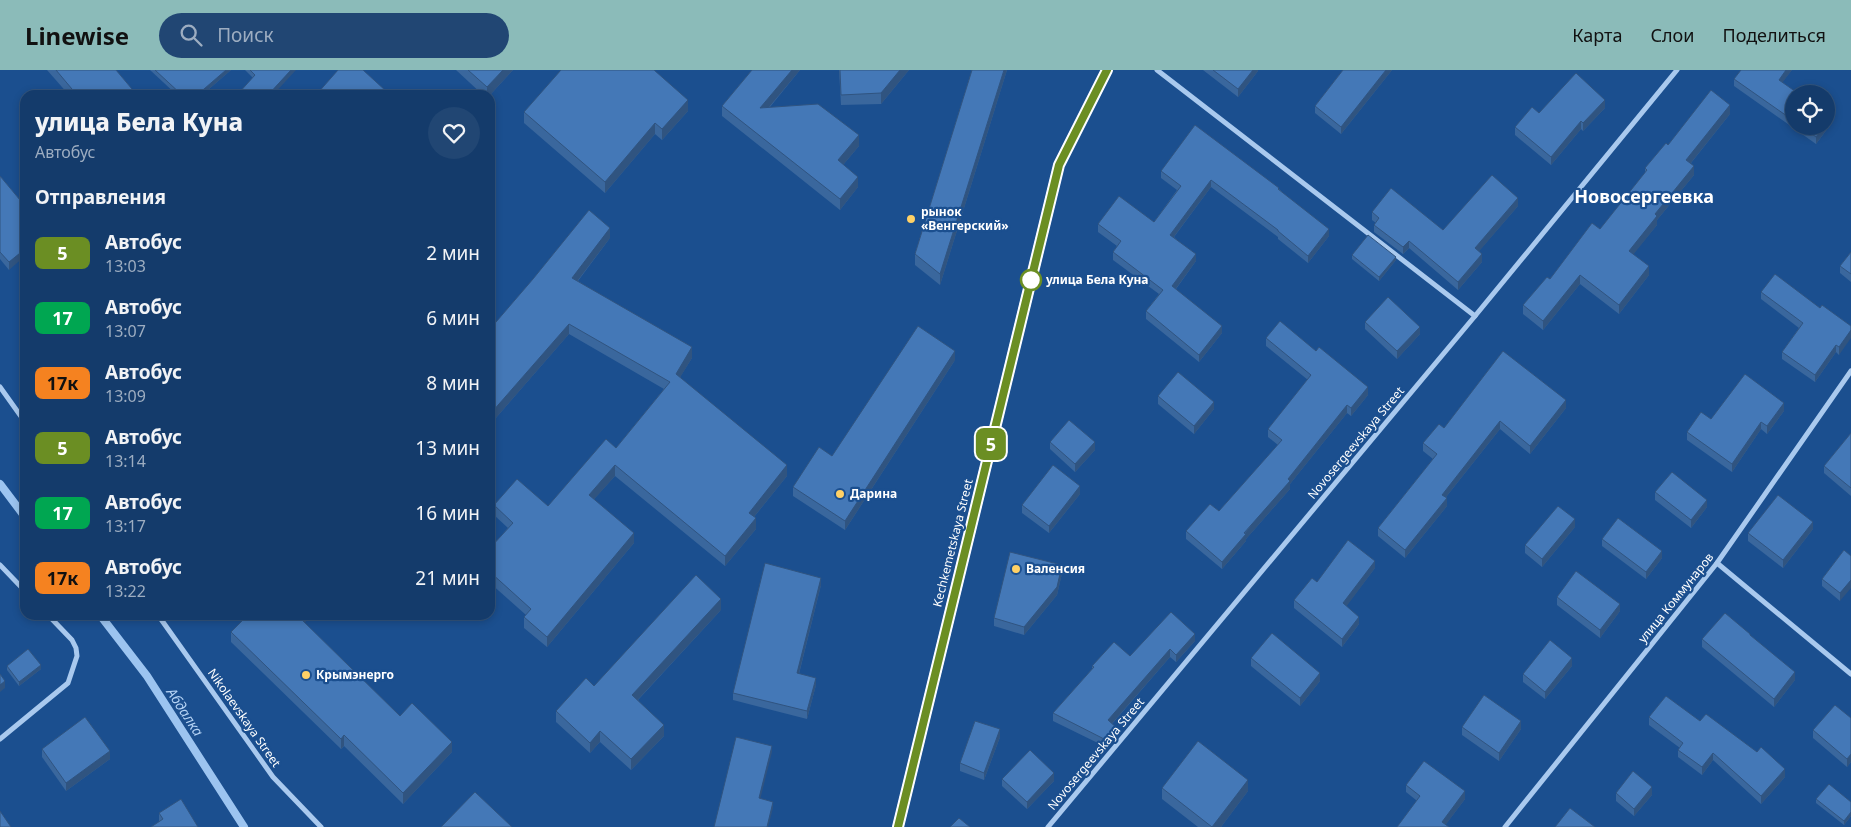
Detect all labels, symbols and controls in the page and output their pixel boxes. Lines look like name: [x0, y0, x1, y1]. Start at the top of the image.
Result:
search box: [159, 13, 509, 58]
text: Linewise: [25, 19, 129, 52]
icon: search: [177, 21, 205, 49]
text: Поиск: [217, 22, 274, 48]
text: Карта: [1572, 23, 1622, 47]
text: Слои: [1650, 23, 1694, 47]
text: Поделиться: [1722, 23, 1826, 47]
map controls: [1785, 85, 1835, 135]
button: locate: [1785, 85, 1835, 135]
text: улица Бела Куна: [35, 105, 243, 138]
button: heart: [428, 107, 480, 159]
text: Автобус: [35, 141, 95, 163]
text: Отправления: [35, 184, 166, 210]
district label: Новосергеевка: [1574, 184, 1714, 208]
place label: рынок «Венгерский»: [921, 203, 1009, 234]
marker: рынок «Венгерский»: [905, 213, 917, 225]
text: Автобус: [105, 229, 182, 255]
text: 2 мин: [426, 240, 480, 266]
text: 5: [57, 241, 68, 265]
text: 13:03: [105, 255, 146, 277]
marker: улица Бела Куна: [1020, 269, 1042, 291]
place label: улица Бела Куна: [1045, 271, 1149, 288]
text: Автобус: [105, 294, 182, 320]
text: 6 мин: [426, 305, 480, 331]
text: 17: [52, 306, 73, 330]
text: 13:07: [105, 320, 146, 342]
text: Автобус: [105, 359, 182, 385]
text: 8 мин: [426, 370, 480, 396]
text: 17к: [47, 371, 78, 395]
street label: Novosergeevskaya Street: [1303, 382, 1408, 503]
text: 13:09: [105, 385, 146, 407]
text: Автобус: [105, 424, 182, 450]
line badge: 5: [975, 428, 1007, 460]
text: 5: [986, 432, 996, 456]
text: 13 мин: [415, 435, 480, 461]
text: 5: [57, 436, 68, 460]
text: 13:14: [105, 450, 146, 472]
street label: Kechkemetskaya Street: [928, 477, 977, 609]
place label: Дарина: [850, 485, 897, 502]
marker: Дарина: [834, 488, 846, 500]
text: Автобус: [105, 489, 182, 515]
text: 16 мин: [415, 500, 480, 526]
text: 17: [52, 501, 73, 525]
text: 13:17: [105, 515, 146, 537]
street label: улица Коммунаров: [1634, 549, 1717, 646]
text: Автобус: [105, 554, 182, 580]
place label: Валенсия: [1026, 560, 1085, 577]
marker: Валенсия: [1010, 563, 1022, 575]
text: 21 мин: [415, 565, 480, 591]
text: 17к: [47, 566, 78, 590]
text: 13:22: [105, 580, 146, 602]
street label: Nikolaevskaya Street: [204, 665, 285, 771]
place label: Крымэнерго: [316, 666, 394, 683]
marker: Крымэнерго: [300, 669, 312, 681]
water label: Абдалка: [162, 683, 208, 740]
street label: Novosergeevskaya Street: [1043, 693, 1148, 814]

